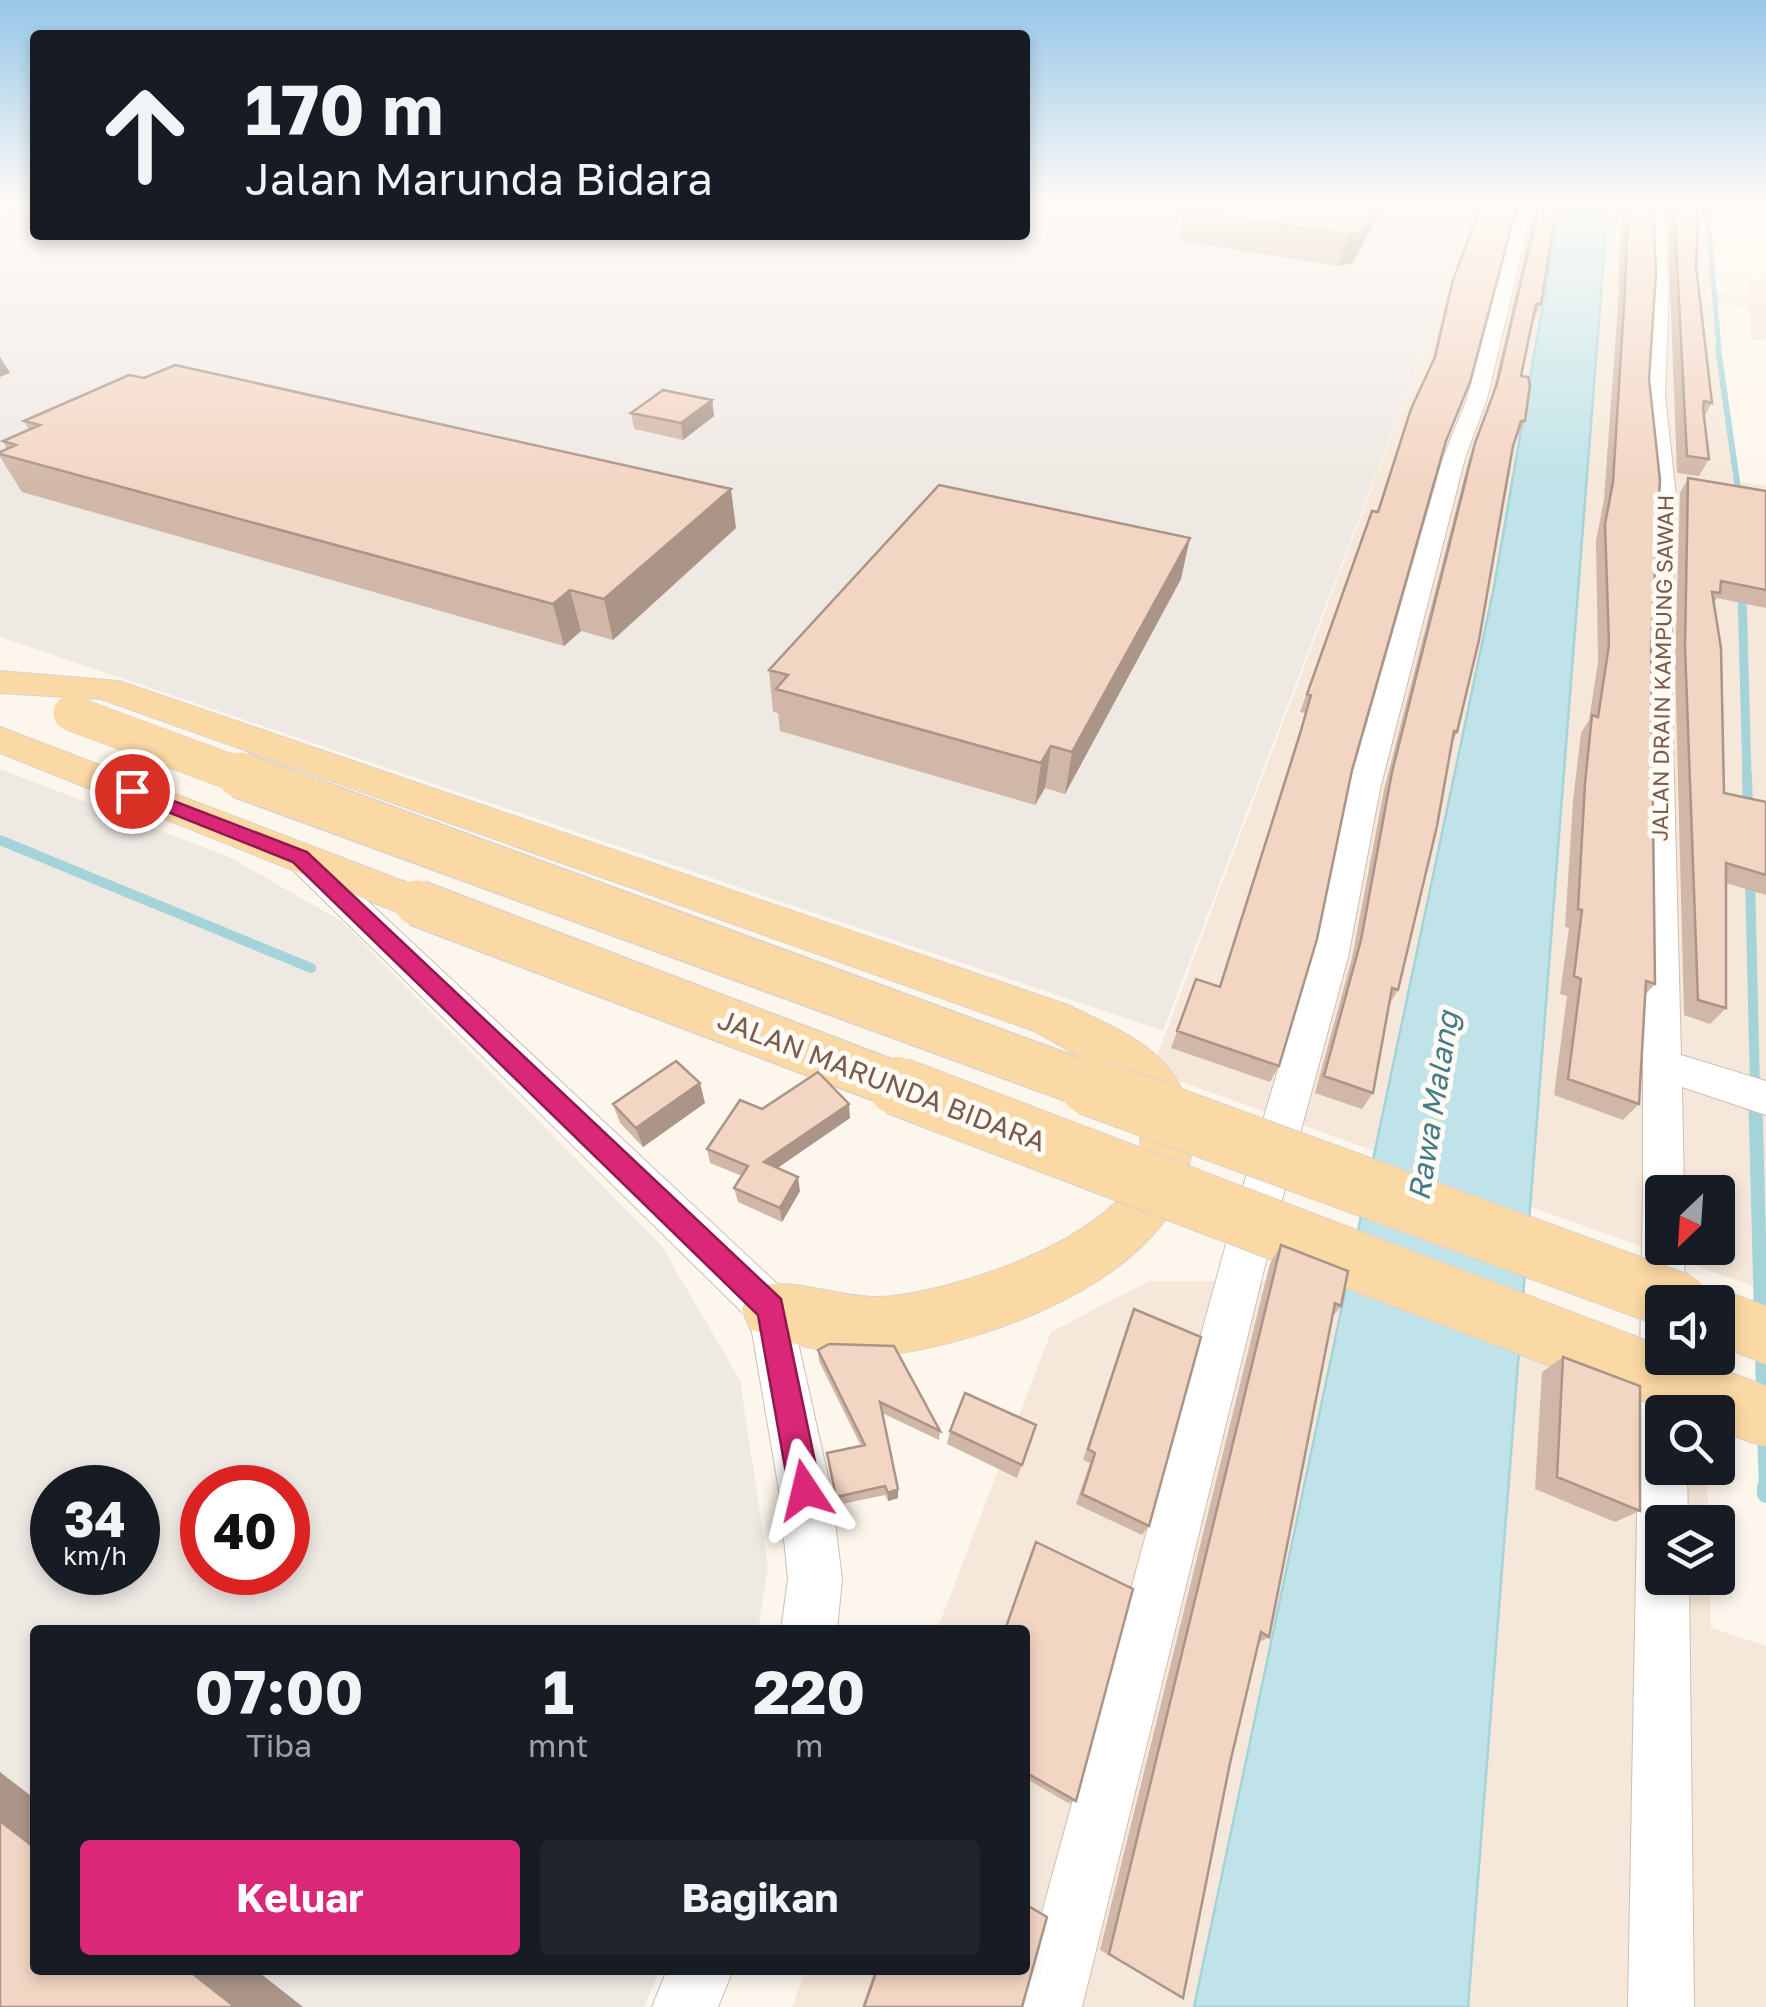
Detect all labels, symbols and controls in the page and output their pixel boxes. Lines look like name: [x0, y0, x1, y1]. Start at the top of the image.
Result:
text: 170 m: [245, 66, 443, 150]
icon: ahead: [80, 70, 210, 200]
text: Jalan Marunda Bidara: [245, 151, 713, 205]
street label: JALAN DRAIN KAMPUNG SAWAH: [1645, 494, 1679, 842]
pin: [90, 749, 175, 834]
icon: arrive: [105, 764, 160, 819]
street label: JALAN MARUNDA BIDARA: [713, 1002, 1051, 1158]
water label: Rawa Malang: [1400, 1006, 1466, 1203]
north arrow: [1645, 1175, 1735, 1265]
map controls: [1645, 1175, 1735, 1595]
button: sound: [1645, 1285, 1735, 1375]
button: search: [1645, 1395, 1735, 1485]
position arrow: [753, 1438, 857, 1542]
speed limit sign: 40: [180, 1465, 310, 1595]
text: 34: [64, 1488, 126, 1548]
button: layers: [1645, 1505, 1735, 1595]
text: km/h: [63, 1540, 127, 1571]
text: 07:00: [195, 1655, 364, 1727]
text: 1: [543, 1655, 574, 1727]
text: 220: [753, 1655, 865, 1727]
text: Tiba: [246, 1726, 312, 1764]
text: mnt: [528, 1726, 589, 1764]
text: m: [795, 1726, 823, 1764]
button: Keluar: [80, 1840, 520, 1955]
button: Bagikan: [540, 1840, 980, 1955]

